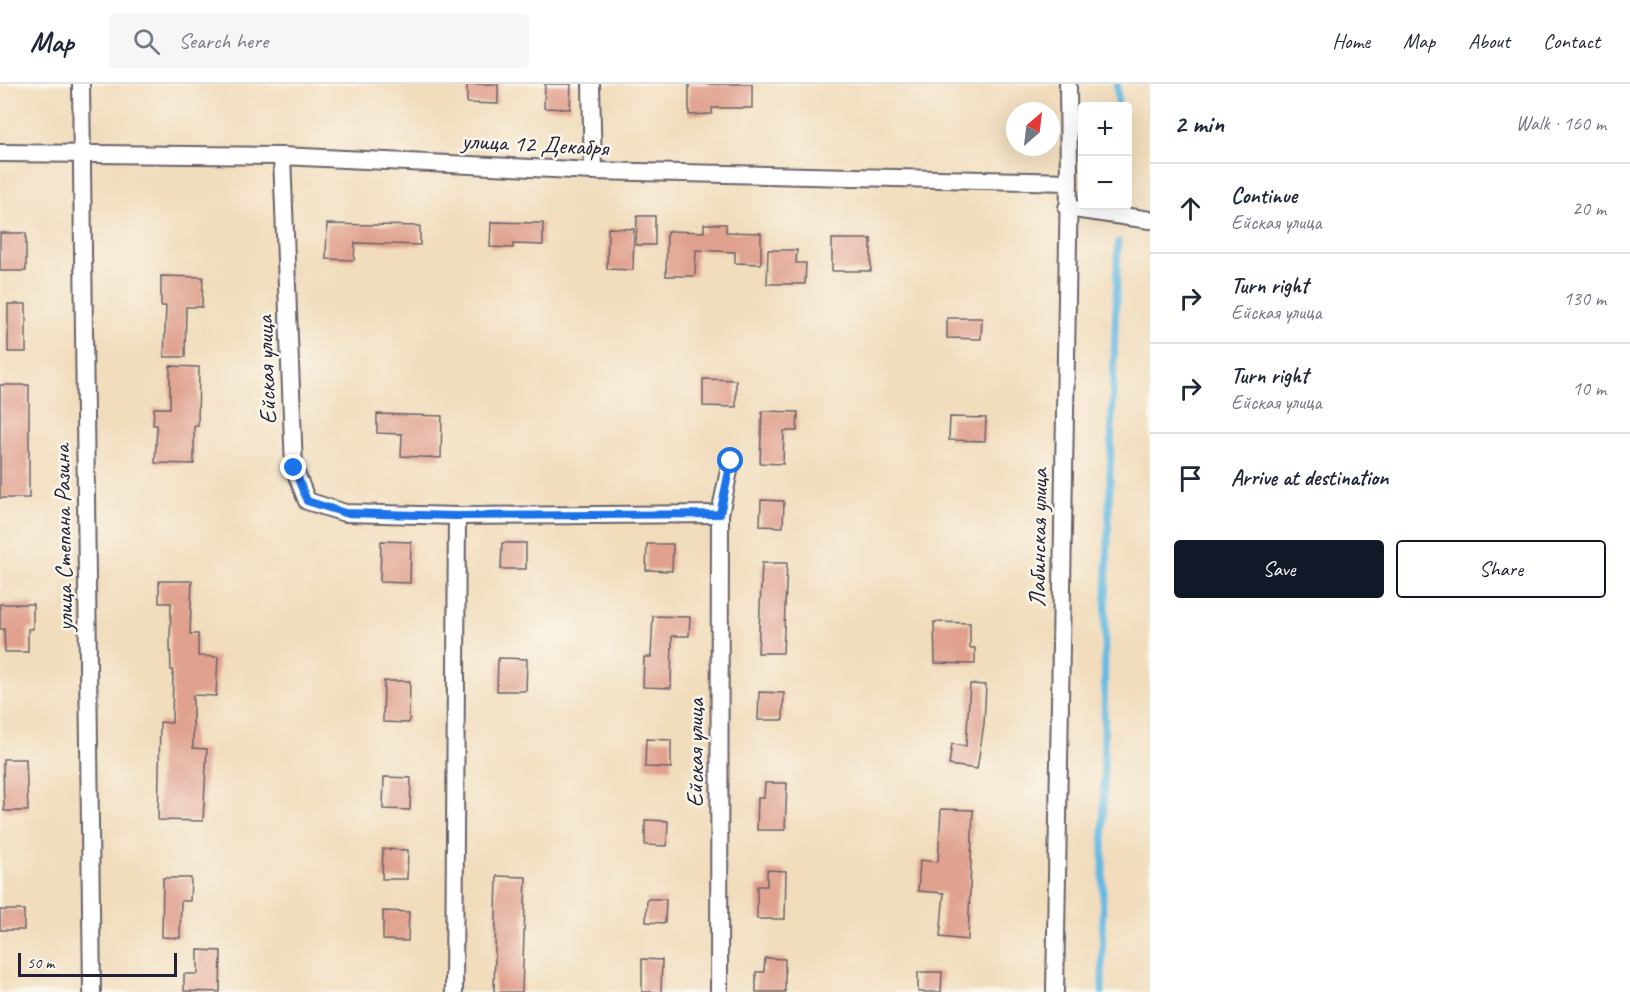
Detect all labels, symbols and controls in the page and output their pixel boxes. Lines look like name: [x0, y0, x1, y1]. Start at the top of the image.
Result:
search box: [109, 14, 529, 68]
text: Map: [30, 24, 73, 59]
icon: search: [130, 25, 163, 58]
text: Search here: [178, 27, 268, 55]
text: Home: [1332, 28, 1370, 54]
text: Map: [1403, 28, 1435, 54]
text: About: [1468, 28, 1510, 54]
text: Contact: [1543, 28, 1600, 54]
north arrow: [1006, 102, 1060, 156]
map controls: [1078, 102, 1132, 210]
button: +: [1078, 102, 1132, 156]
text: 2 min: [1174, 107, 1224, 140]
text: Walk · 160 m: [1516, 111, 1606, 136]
street label: улица 12 Декабря: [459, 125, 611, 163]
button: −: [1078, 156, 1132, 210]
text: Continue: [1231, 182, 1297, 210]
icon: ahead: [1174, 192, 1207, 225]
text: 20 m: [1572, 196, 1606, 221]
text: Ейская улица: [1231, 210, 1321, 235]
text: Turn right: [1231, 272, 1308, 300]
icon: right: [1174, 282, 1207, 315]
text: 130 m: [1563, 286, 1606, 311]
text: Ейская улица: [1231, 300, 1321, 325]
street label: Ейская улица: [249, 314, 283, 425]
text: Turn right: [1231, 362, 1308, 390]
icon: right: [1174, 372, 1207, 405]
text: 10 m: [1572, 376, 1606, 401]
text: Ейская улица: [1231, 390, 1321, 415]
street label: улица Степана Разина: [46, 442, 80, 634]
route start: [717, 447, 743, 473]
route end: [280, 454, 306, 480]
icon: arrive: [1174, 462, 1207, 495]
text: Arrive at destination: [1231, 464, 1388, 492]
street label: Лабинская улица: [1022, 467, 1054, 608]
button: Save: [1174, 540, 1384, 598]
button: Share: [1396, 540, 1606, 598]
street label: Ейская улица: [680, 697, 710, 807]
scale bar: [18, 950, 177, 978]
text: 50 m: [27, 953, 54, 973]

